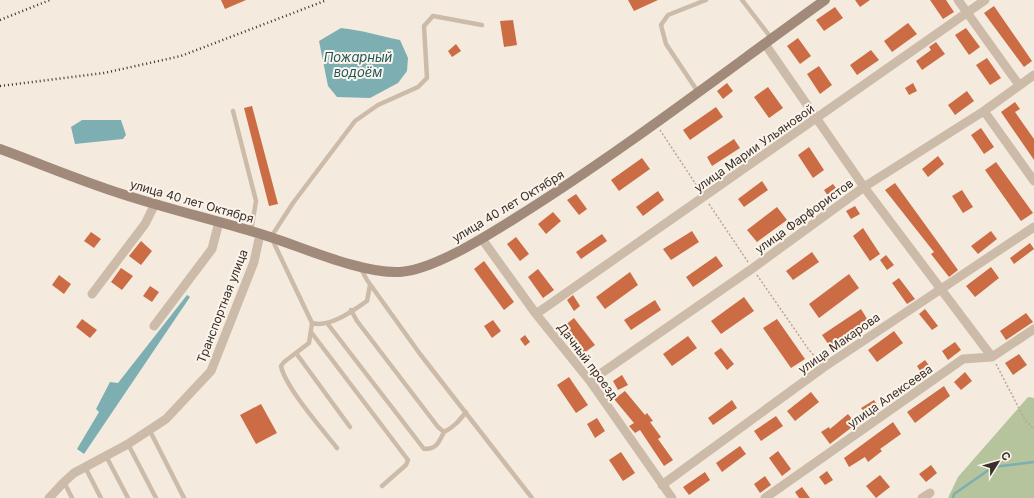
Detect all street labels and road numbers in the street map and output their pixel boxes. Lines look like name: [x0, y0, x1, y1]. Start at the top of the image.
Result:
street label: улица Марии Ульяновой: [691, 101, 817, 195]
street label: улица 40 лет Октября: [449, 167, 567, 245]
street label: улица Фарфористов: [752, 175, 856, 257]
street label: улица 40 лет Октября: [128, 176, 256, 226]
street label: Транспортная улица: [193, 247, 251, 365]
street label: улица Макарова: [795, 309, 883, 377]
street label: Дачный проезд: [554, 320, 622, 403]
street label: улица Алексеева: [845, 361, 935, 431]

